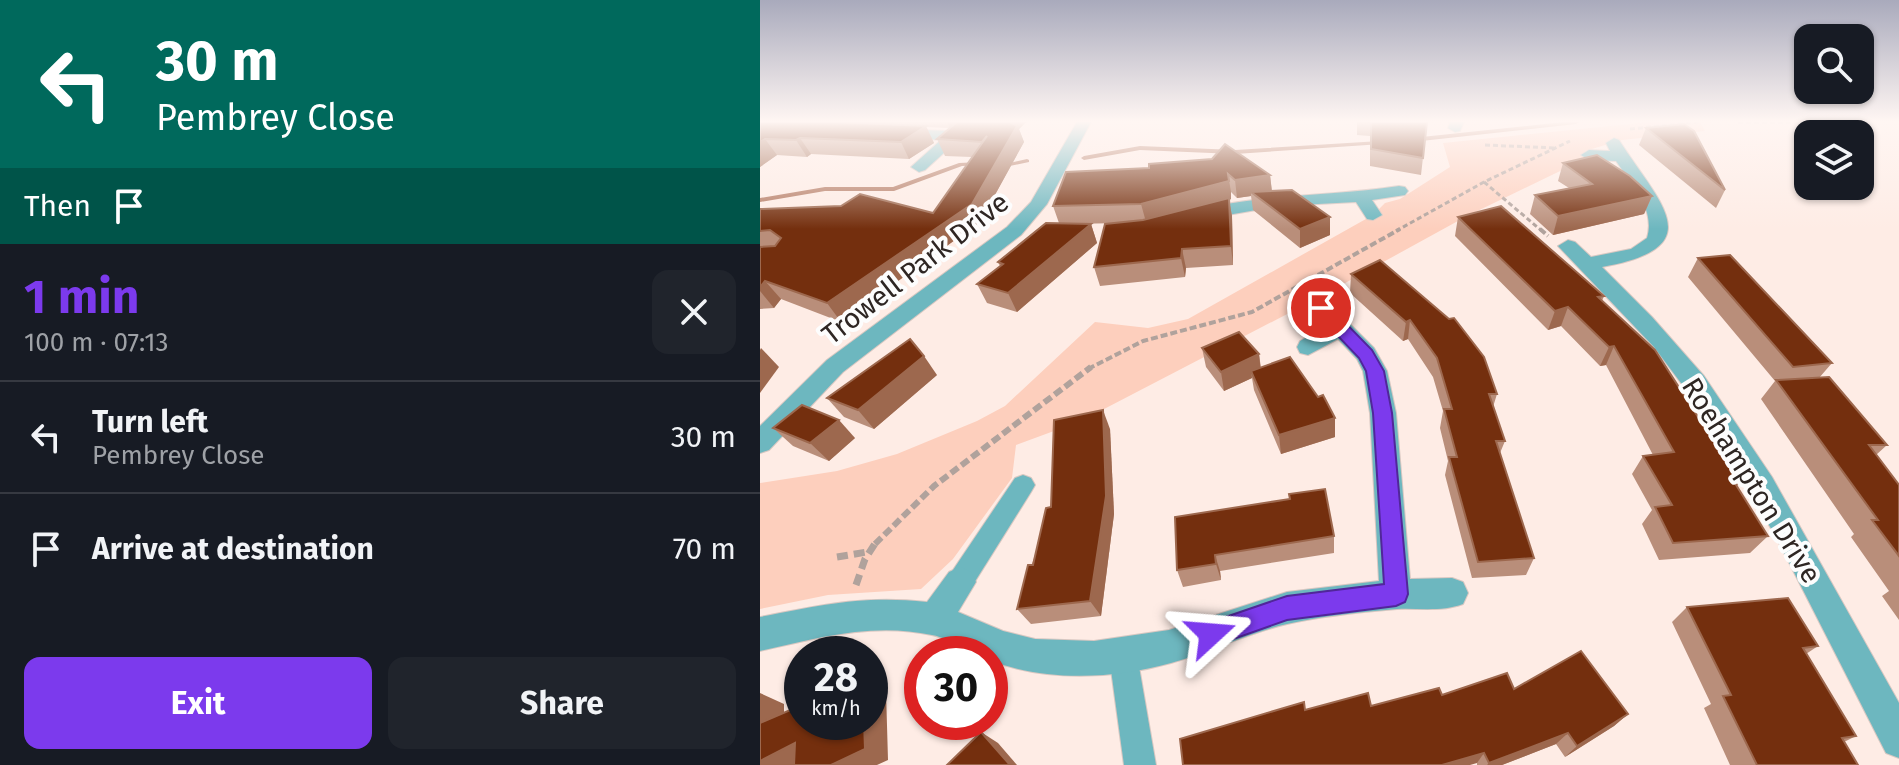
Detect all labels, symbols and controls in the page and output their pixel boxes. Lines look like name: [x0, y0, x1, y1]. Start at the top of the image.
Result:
map controls: [1794, 24, 1874, 200]
button: search: [1794, 24, 1874, 104]
text: 30 m: [156, 28, 278, 95]
icon: left: [24, 32, 128, 136]
text: Pembrey Close: [156, 96, 395, 140]
button: layers: [1794, 120, 1874, 200]
icon: arrive: [107, 184, 151, 228]
street label: Trowell Park Drive: [816, 185, 1015, 351]
text: Then: [24, 188, 91, 224]
text: 1 min: [24, 268, 139, 326]
button: close: [652, 270, 736, 354]
pin: [1287, 274, 1355, 342]
icon: arrive: [1299, 286, 1343, 330]
text: 100 m · 07:13: [24, 327, 168, 358]
street label: Roehampton Drive: [1675, 371, 1828, 589]
text: Turn left: [92, 404, 208, 440]
icon: left: [24, 415, 68, 459]
text: 30 m: [671, 419, 736, 455]
text: Pembrey Close: [92, 440, 265, 471]
icon: arrive: [24, 527, 68, 571]
text: Arrive at destination: [92, 531, 374, 567]
text: 70 m: [673, 531, 736, 567]
position arrow: [1169, 592, 1253, 676]
speed limit sign: 30: [904, 636, 1008, 740]
text: 28: [814, 654, 858, 702]
button: Exit: [24, 657, 372, 749]
button: Share: [388, 657, 736, 749]
text: km/h: [811, 696, 861, 720]

